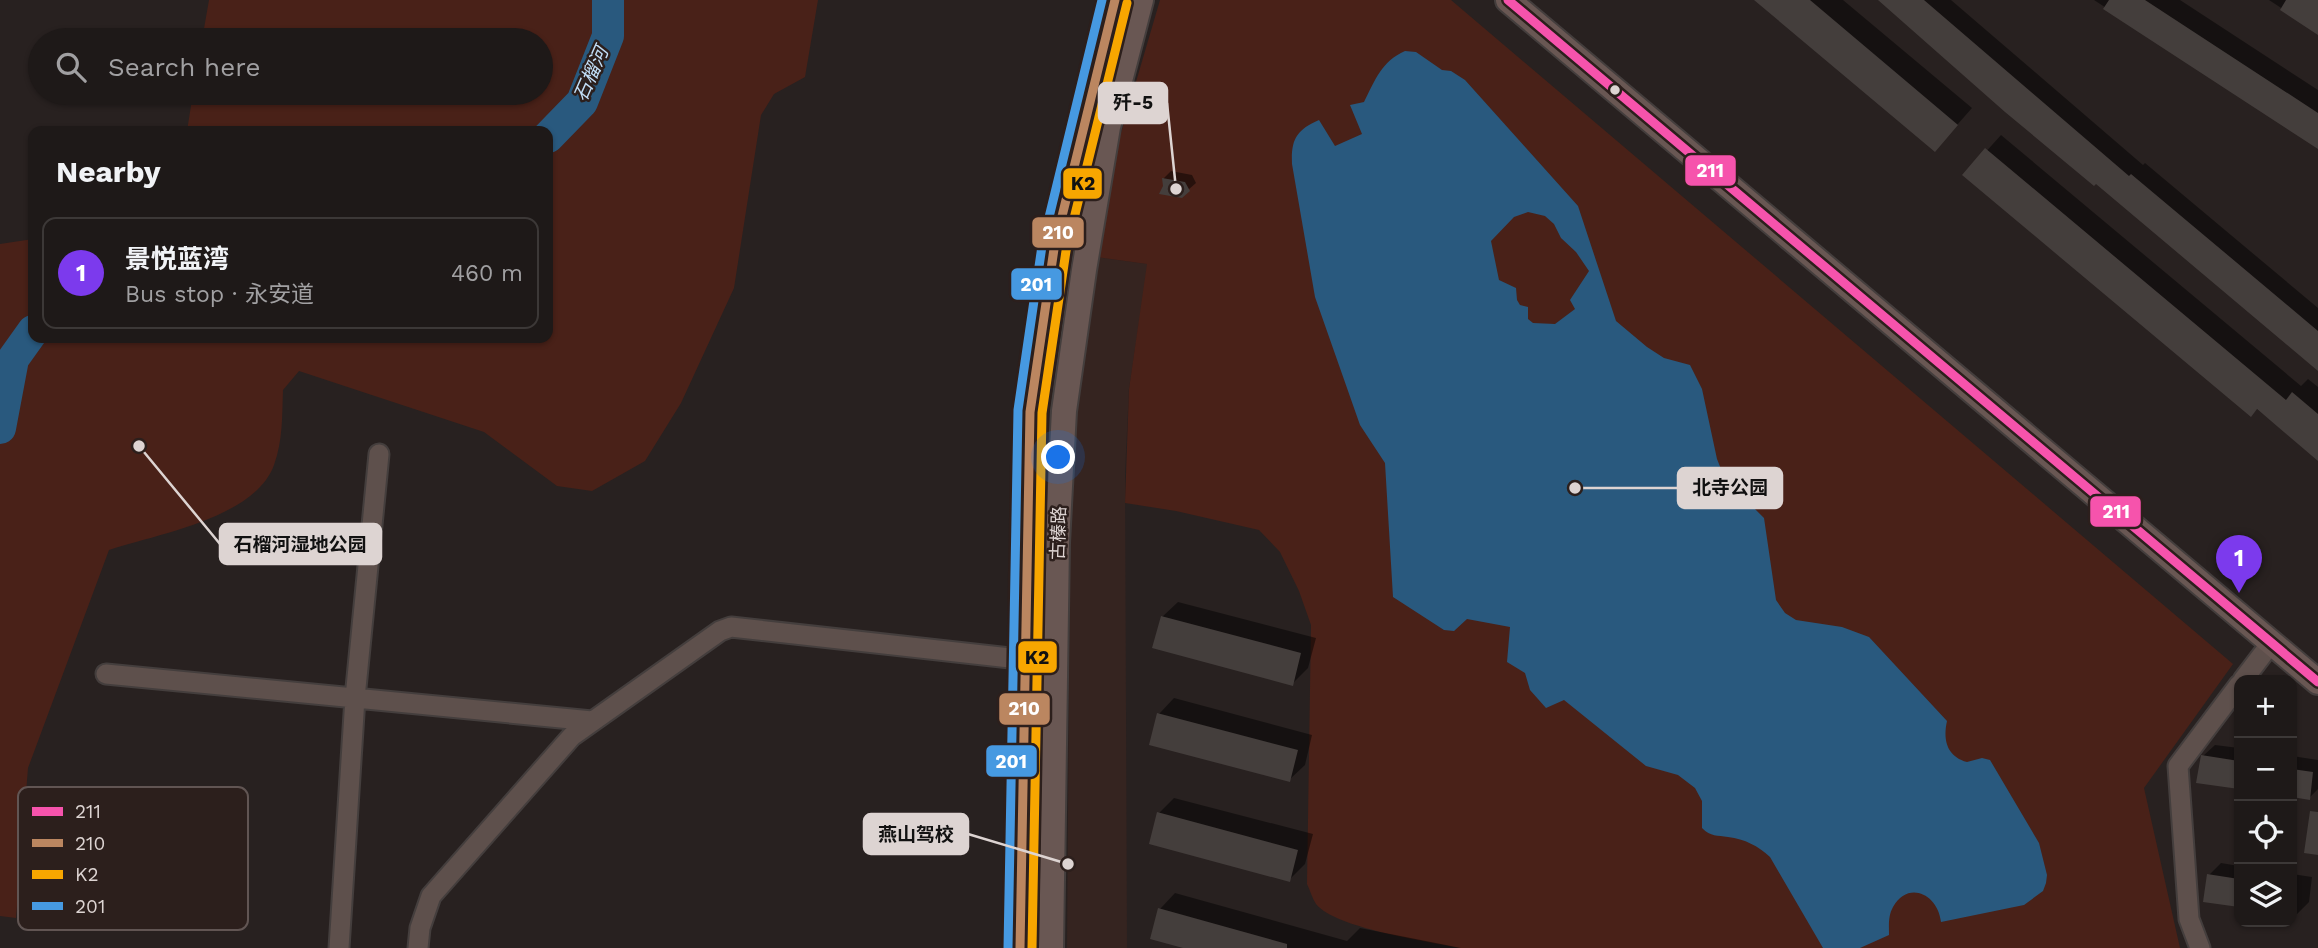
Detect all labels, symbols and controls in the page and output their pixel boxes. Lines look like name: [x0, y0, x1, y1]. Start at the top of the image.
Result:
search box: [28, 28, 553, 105]
water label: 石榴河: [569, 40, 615, 105]
icon: search: [52, 48, 90, 86]
text: Search here: [108, 52, 260, 82]
callout: 歼-5: [1099, 83, 1167, 123]
unlabelled marker: [1608, 83, 1622, 97]
text: 歼-5: [1113, 91, 1153, 114]
text: Nearby: [56, 154, 161, 189]
line badge: 211: [1684, 154, 1737, 187]
text: 211: [1696, 159, 1724, 182]
line badge: K2: [1062, 167, 1103, 200]
text: K2: [1071, 172, 1095, 195]
line badge: 210: [1031, 216, 1085, 249]
text: 210: [1042, 221, 1074, 244]
text: 景悦蓝湾: [125, 244, 229, 274]
text: 1: [76, 260, 86, 287]
text: 460 m: [451, 260, 523, 287]
line badge: 201: [1010, 267, 1063, 301]
text: 201: [1020, 273, 1052, 296]
text: Bus stop · 永安道: [125, 281, 314, 308]
your location: [1041, 440, 1075, 474]
callout: 北寺公园: [1678, 468, 1782, 508]
text: 北寺公园: [1692, 476, 1768, 499]
line badge: 211: [2089, 495, 2142, 528]
text: 211: [2102, 500, 2130, 523]
street label: 古榛路: [1047, 506, 1069, 560]
callout: 石榴河湿地公园: [220, 524, 381, 564]
text: 石榴河湿地公园: [233, 533, 367, 556]
pin: 1: [2216, 535, 2262, 593]
line badge: K2: [1017, 640, 1058, 674]
text: K2: [1025, 646, 1049, 669]
map controls: [2234, 675, 2297, 927]
button: +: [2234, 675, 2297, 738]
line badge: 210: [998, 692, 1051, 726]
text: 210: [1008, 697, 1040, 720]
button: −: [2234, 738, 2297, 801]
line badge: 201: [985, 744, 1038, 778]
text: 201: [995, 750, 1027, 773]
legend: [18, 787, 248, 930]
text: 211: [75, 800, 101, 823]
button: locate: [2234, 801, 2297, 864]
callout: 燕山驾校: [864, 814, 968, 854]
text: 燕山驾校: [878, 823, 954, 846]
text: 210: [75, 832, 105, 855]
text: K2: [75, 863, 99, 886]
button: layers: [2234, 864, 2297, 927]
text: 201: [75, 895, 105, 918]

